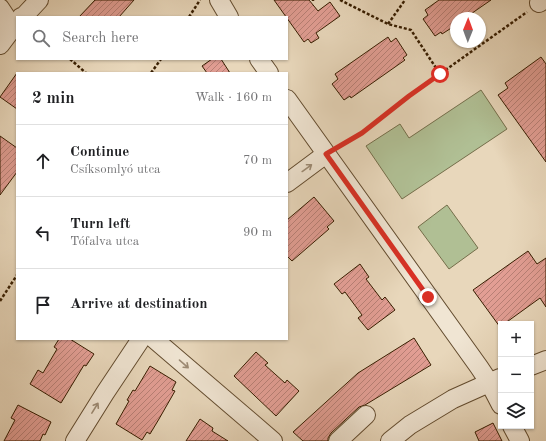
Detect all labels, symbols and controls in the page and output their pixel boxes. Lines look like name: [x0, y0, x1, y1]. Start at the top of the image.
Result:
north arrow: [450, 12, 486, 48]
search box: [16, 16, 288, 60]
icon: search: [30, 27, 52, 49]
text: Search here: [62, 31, 139, 46]
route start: [431, 65, 449, 83]
text: 2 min: [32, 90, 75, 107]
text: Walk · 160 m: [195, 91, 272, 104]
text: Continue: [70, 145, 129, 160]
icon: ahead: [32, 150, 54, 172]
text: 70 m: [243, 154, 272, 167]
text: Csíksomlyó utca: [70, 163, 160, 176]
one-way arrow: [301, 164, 312, 172]
text: Turn left: [70, 217, 130, 232]
icon: left: [32, 222, 54, 244]
text: 90 m: [243, 226, 272, 239]
text: Tófalva utca: [70, 235, 139, 248]
route end: [419, 288, 437, 306]
icon: arrive: [32, 294, 54, 316]
text: Arrive at destination: [70, 297, 208, 312]
map controls: [498, 321, 534, 429]
button: +: [498, 321, 534, 357]
button: −: [498, 357, 534, 393]
one-way arrow: [179, 360, 189, 369]
button: layers: [498, 393, 534, 429]
one-way arrow: [92, 402, 100, 414]

